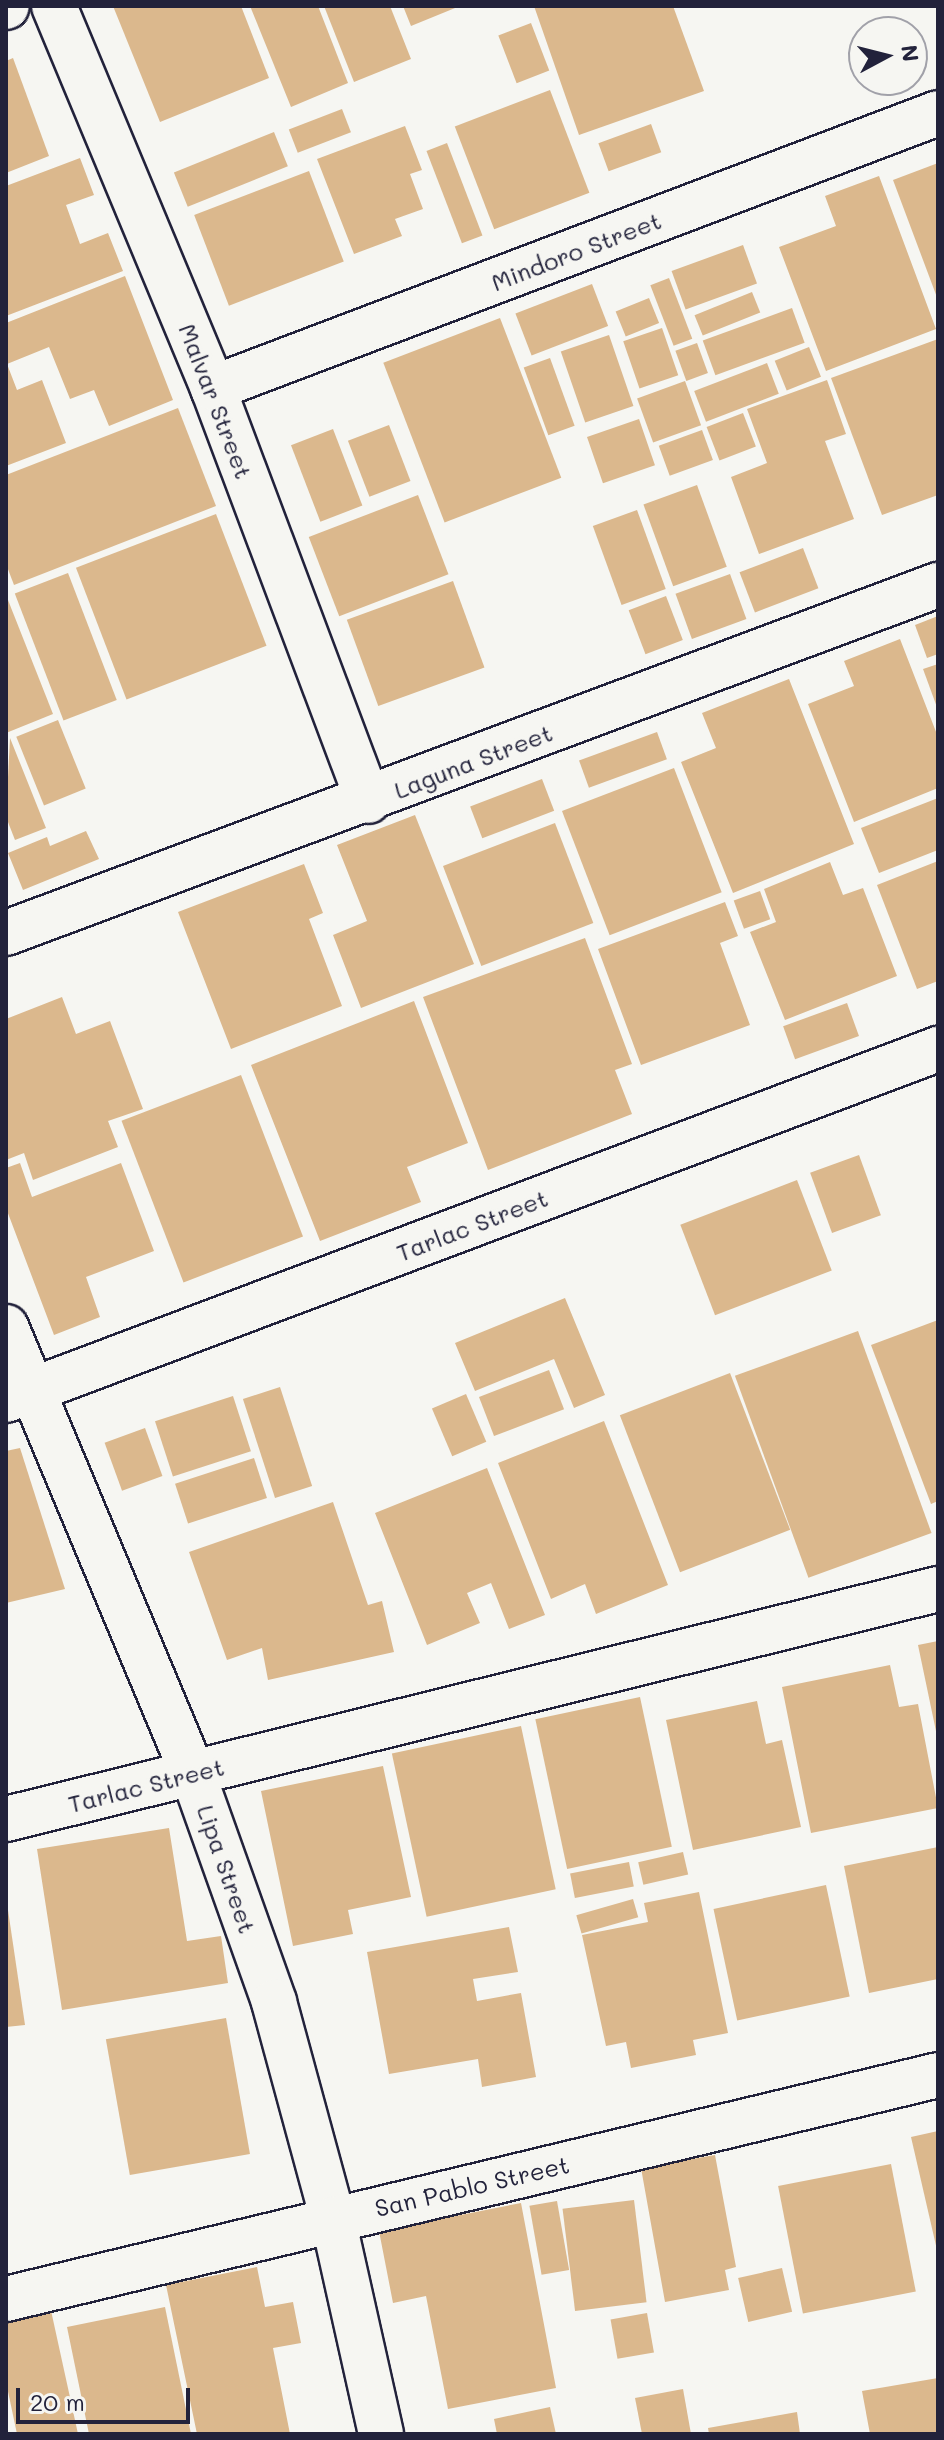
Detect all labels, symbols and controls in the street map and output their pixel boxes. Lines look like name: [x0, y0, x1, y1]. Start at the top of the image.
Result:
north arrow: [848, 16, 928, 96]
text: N: [895, 43, 926, 63]
street label: Mindoro Street: [487, 205, 665, 297]
street label: Malvar Street: [173, 319, 259, 483]
street label: Laguna Street: [390, 718, 556, 804]
street label: Tarlac Street: [392, 1183, 552, 1267]
street label: Tarlac Street: [65, 1752, 227, 1818]
street label: Lipa Street: [192, 1801, 262, 1937]
street label: San Pablo Street: [372, 2150, 572, 2222]
scale bar: [20, 2372, 194, 2422]
text: 20 m: [30, 2386, 85, 2417]

